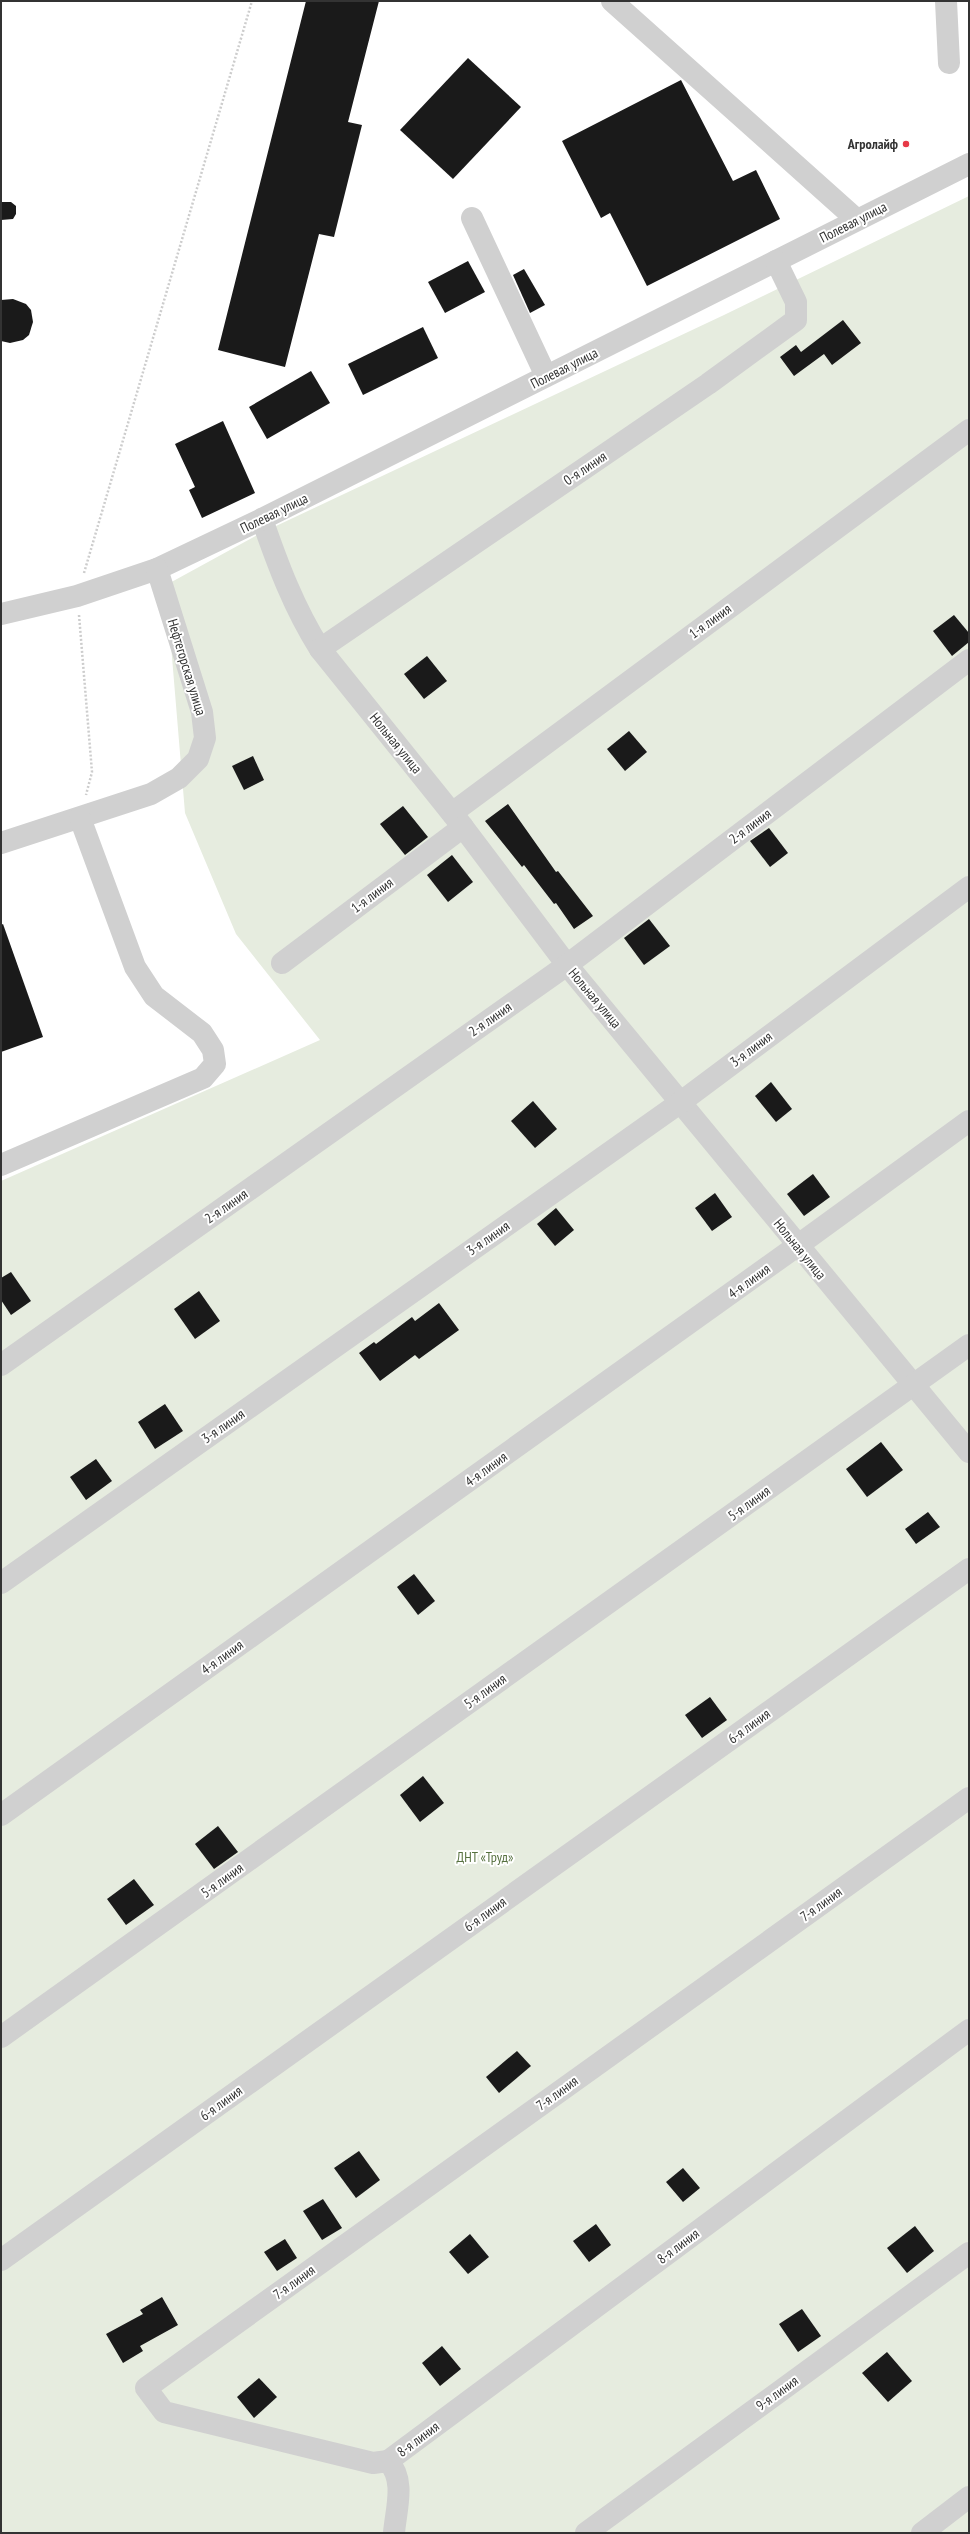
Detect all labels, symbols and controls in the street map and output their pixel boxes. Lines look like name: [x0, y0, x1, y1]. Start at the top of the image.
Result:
place label: Агролайф: [847, 135, 898, 153]
marker: Агролайф: [901, 139, 911, 149]
street label: Полевая улица: [816, 197, 890, 247]
street label: Полевая улица: [527, 343, 601, 393]
street label: 0-я линия: [560, 447, 610, 489]
street label: Полевая улица: [237, 489, 311, 537]
street label: 1-я линия: [685, 600, 735, 642]
street label: Нефтегорская улица: [164, 617, 210, 717]
street label: Нольная улица: [366, 709, 426, 777]
street label: 2-я линия: [725, 804, 775, 848]
street label: 1-я линия: [347, 873, 397, 917]
street label: Нольная улица: [565, 964, 625, 1032]
street label: 2-я линия: [465, 998, 515, 1040]
street label: 3-я линия: [726, 1027, 776, 1071]
street label: 2-я линия: [201, 1185, 251, 1227]
street label: Нольная улица: [770, 1215, 830, 1283]
street label: 3-я линия: [463, 1217, 513, 1259]
street label: 4-я линия: [724, 1260, 774, 1302]
street label: 3-я линия: [198, 1405, 248, 1447]
street label: 4-я линия: [461, 1448, 511, 1490]
street label: 5-я линия: [724, 1482, 774, 1524]
street label: 4-я линия: [197, 1636, 247, 1678]
street label: 5-я линия: [460, 1670, 510, 1712]
street label: 6-я линия: [724, 1705, 774, 1747]
park label: ДНТ «Труд»: [457, 1848, 513, 1866]
street label: 5-я линия: [197, 1859, 247, 1901]
street label: 7-я линия: [796, 1883, 846, 1925]
street label: 6-я линия: [460, 1893, 510, 1935]
street label: 7-я линия: [532, 2072, 582, 2114]
street label: 6-я линия: [196, 2082, 246, 2124]
street label: 8-я линия: [653, 2224, 703, 2268]
street label: 7-я линия: [269, 2261, 319, 2303]
street label: 9-я линия: [752, 2372, 802, 2414]
street label: 8-я линия: [393, 2417, 443, 2461]

